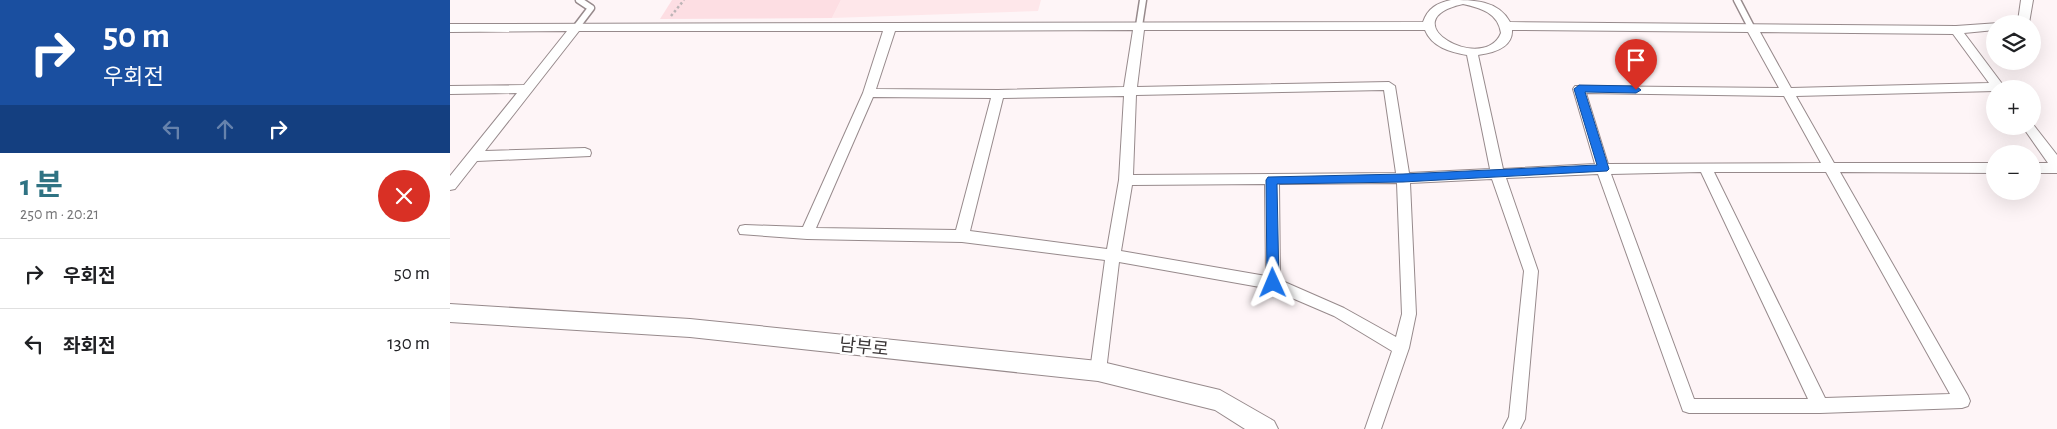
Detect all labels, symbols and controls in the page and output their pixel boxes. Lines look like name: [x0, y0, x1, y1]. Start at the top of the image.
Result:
map controls: [1986, 15, 2041, 200]
button: layers: [1986, 15, 2041, 70]
text: 50 m: [103, 19, 170, 54]
icon: right: [20, 20, 85, 85]
pin: [1615, 39, 1657, 90]
icon: arrive: [1622, 46, 1650, 74]
text: 우회전: [103, 66, 164, 88]
button: +: [1986, 80, 2041, 135]
icon: left: [158, 115, 186, 143]
icon: ahead: [211, 115, 239, 143]
icon: right: [264, 115, 292, 143]
button: −: [1986, 145, 2041, 200]
button: close: [378, 170, 430, 222]
text: 1 분: [20, 171, 63, 201]
text: 250 m · 20:21: [20, 206, 99, 222]
position arrow: [1246, 256, 1298, 308]
icon: right: [20, 260, 48, 288]
text: 50 m: [394, 264, 430, 283]
text: 우회전: [63, 267, 115, 286]
icon: left: [20, 330, 48, 358]
text: 130 m: [387, 334, 430, 353]
street label: 남부로: [838, 335, 890, 360]
text: 좌회전: [63, 337, 115, 356]

